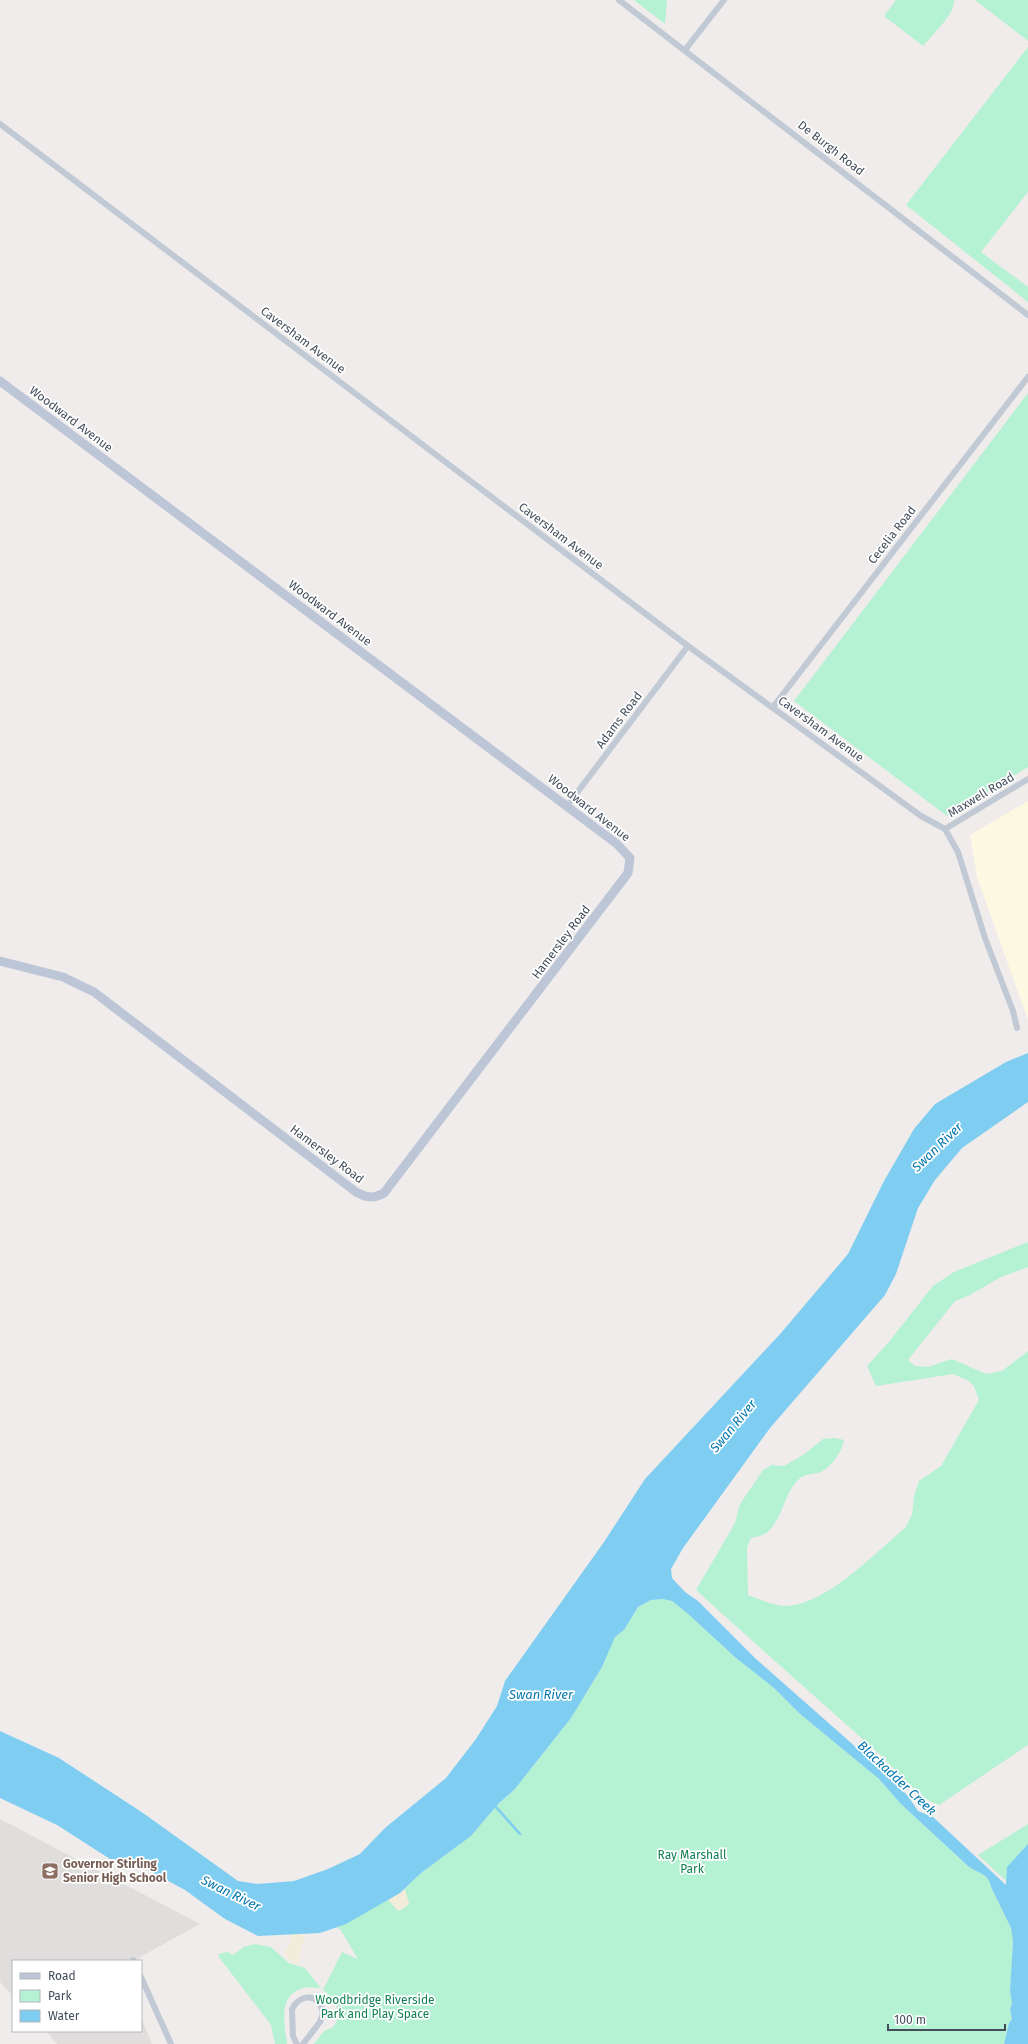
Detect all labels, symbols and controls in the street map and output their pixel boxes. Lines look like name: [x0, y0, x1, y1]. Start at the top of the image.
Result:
street label: De Burgh Road: [795, 118, 867, 178]
street label: Caversham Avenue: [258, 304, 348, 376]
street label: Woodward Avenue: [27, 383, 115, 455]
street label: Caversham Avenue: [516, 500, 606, 572]
street label: Cecelia Road: [865, 503, 919, 567]
street label: Woodward Avenue: [286, 577, 374, 649]
street label: Adams Road: [593, 689, 645, 751]
street label: Caversham Avenue: [776, 693, 866, 765]
street label: Maxwell Road: [945, 770, 1017, 820]
street label: Woodward Avenue: [545, 772, 633, 844]
street label: Hamersley Road: [529, 903, 593, 981]
water label: Swan River: [908, 1119, 966, 1175]
street label: Hamersley Road: [288, 1122, 366, 1186]
water label: Swan River: [706, 1396, 760, 1456]
water label: Swan River: [508, 1687, 574, 1702]
water label: Blackadder Creek: [855, 1738, 939, 1818]
park label: Ray Marshall Park: [658, 1848, 727, 1876]
place label: Governor Stirling Senior High School: [63, 1857, 167, 1885]
school or university icon: Governor Stirling Senior High School: [40, 1861, 60, 1881]
water label: Swan River: [198, 1872, 264, 1914]
legend: [12, 1960, 142, 2032]
text: Road: [48, 1969, 76, 1983]
text: Park: [48, 1989, 72, 2003]
park label: Woodbridge Riverside Park and Play Space: [315, 1993, 435, 2021]
scale bar: [888, 2006, 1005, 2032]
text: Water: [48, 2009, 80, 2023]
text: 100 m: [894, 2013, 926, 2027]

